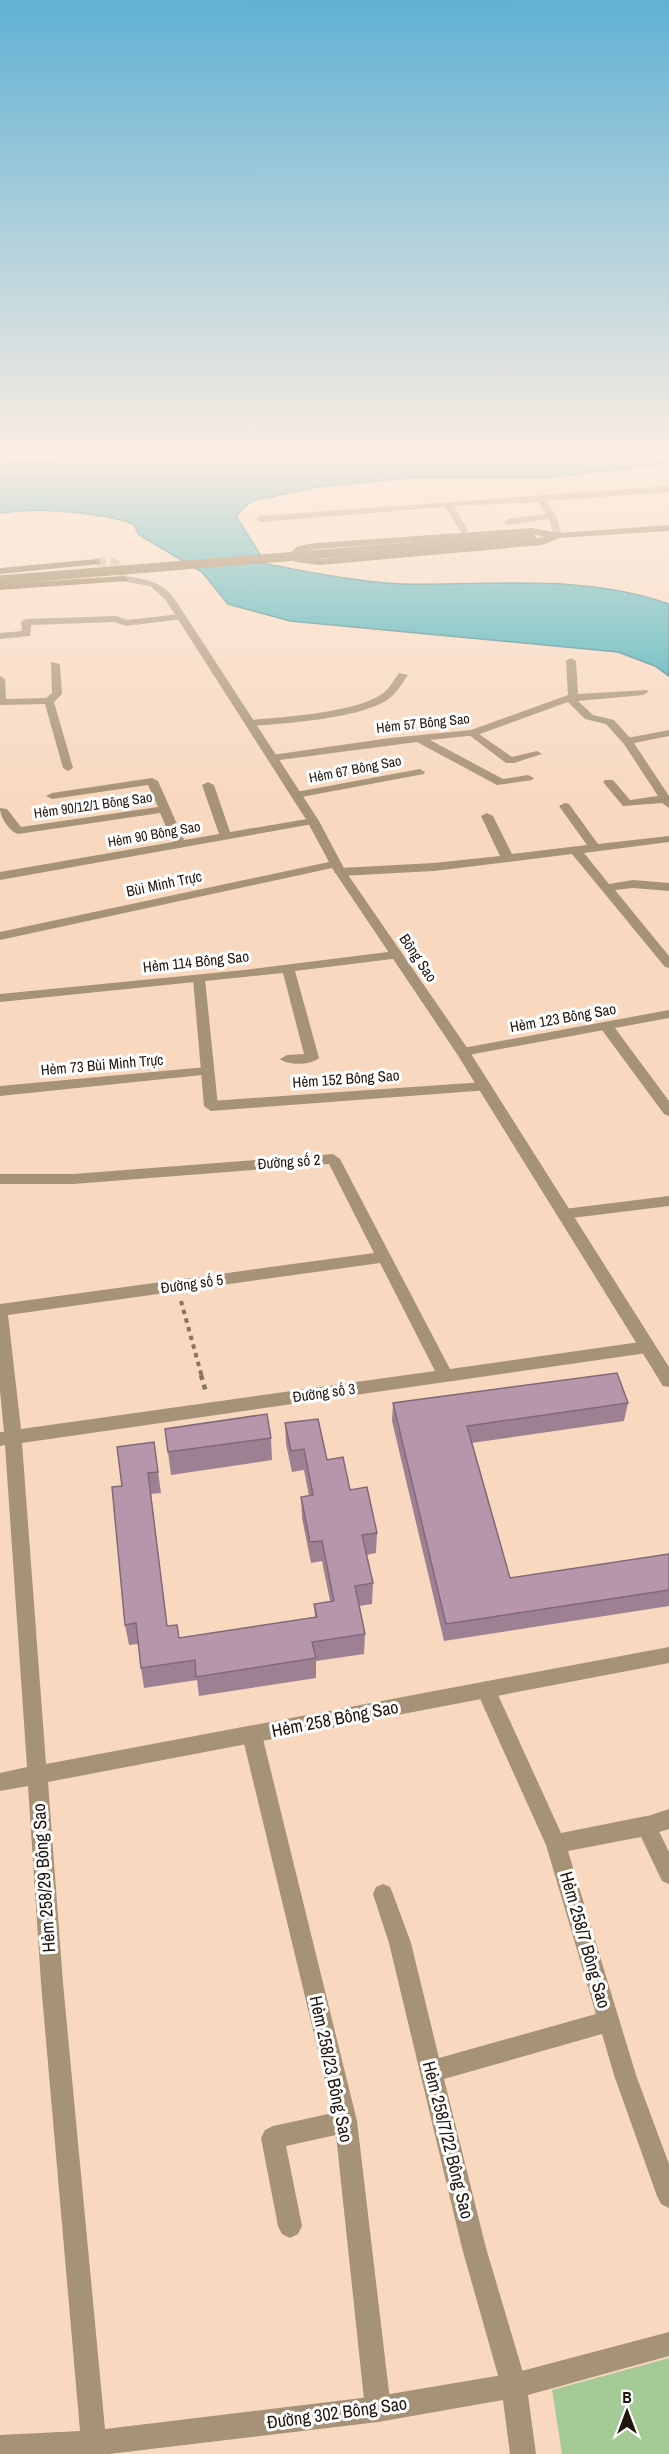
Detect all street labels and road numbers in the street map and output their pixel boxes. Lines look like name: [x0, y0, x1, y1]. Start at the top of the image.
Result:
street label: Hẻm 57 Bông Sao: [375, 709, 471, 737]
street label: Hẻm 67 Bông Sao: [307, 751, 403, 787]
street label: Hẻm 90/12/1 Bông Sao: [33, 788, 153, 822]
street label: Hẻm 90 Bông Sao: [106, 817, 202, 851]
street label: Bùi Minh Trực: [124, 865, 204, 902]
street label: Bông Sao: [395, 929, 442, 986]
street label: Hẻm 114 Bông Sao: [142, 945, 250, 978]
street label: Hẻm 123 Bông Sao: [508, 998, 618, 1037]
street label: Hẻm 73 Bùi Minh Trực: [40, 1049, 164, 1080]
street label: Hẻm 152 Bông Sao: [292, 1064, 400, 1093]
street label: Đường số 2: [257, 1149, 321, 1174]
street label: Đường số 5: [159, 1269, 225, 1298]
street label: Đường số 3: [291, 1378, 357, 1407]
street label: Hẻm 258 Bông Sao: [269, 1694, 401, 1743]
street label: Hẻm 258/29 Bông Sao: [26, 1803, 61, 1953]
street label: Hẻm 258/7 Bông Sao: [554, 1869, 617, 2011]
street label: Hẻm 258/23 Bông Sao: [304, 1993, 359, 2145]
street label: Hẻm 258/7/22 Bông Sao: [417, 2058, 480, 2221]
street label: Đường 302 Bông Sao: [265, 2390, 409, 2435]

